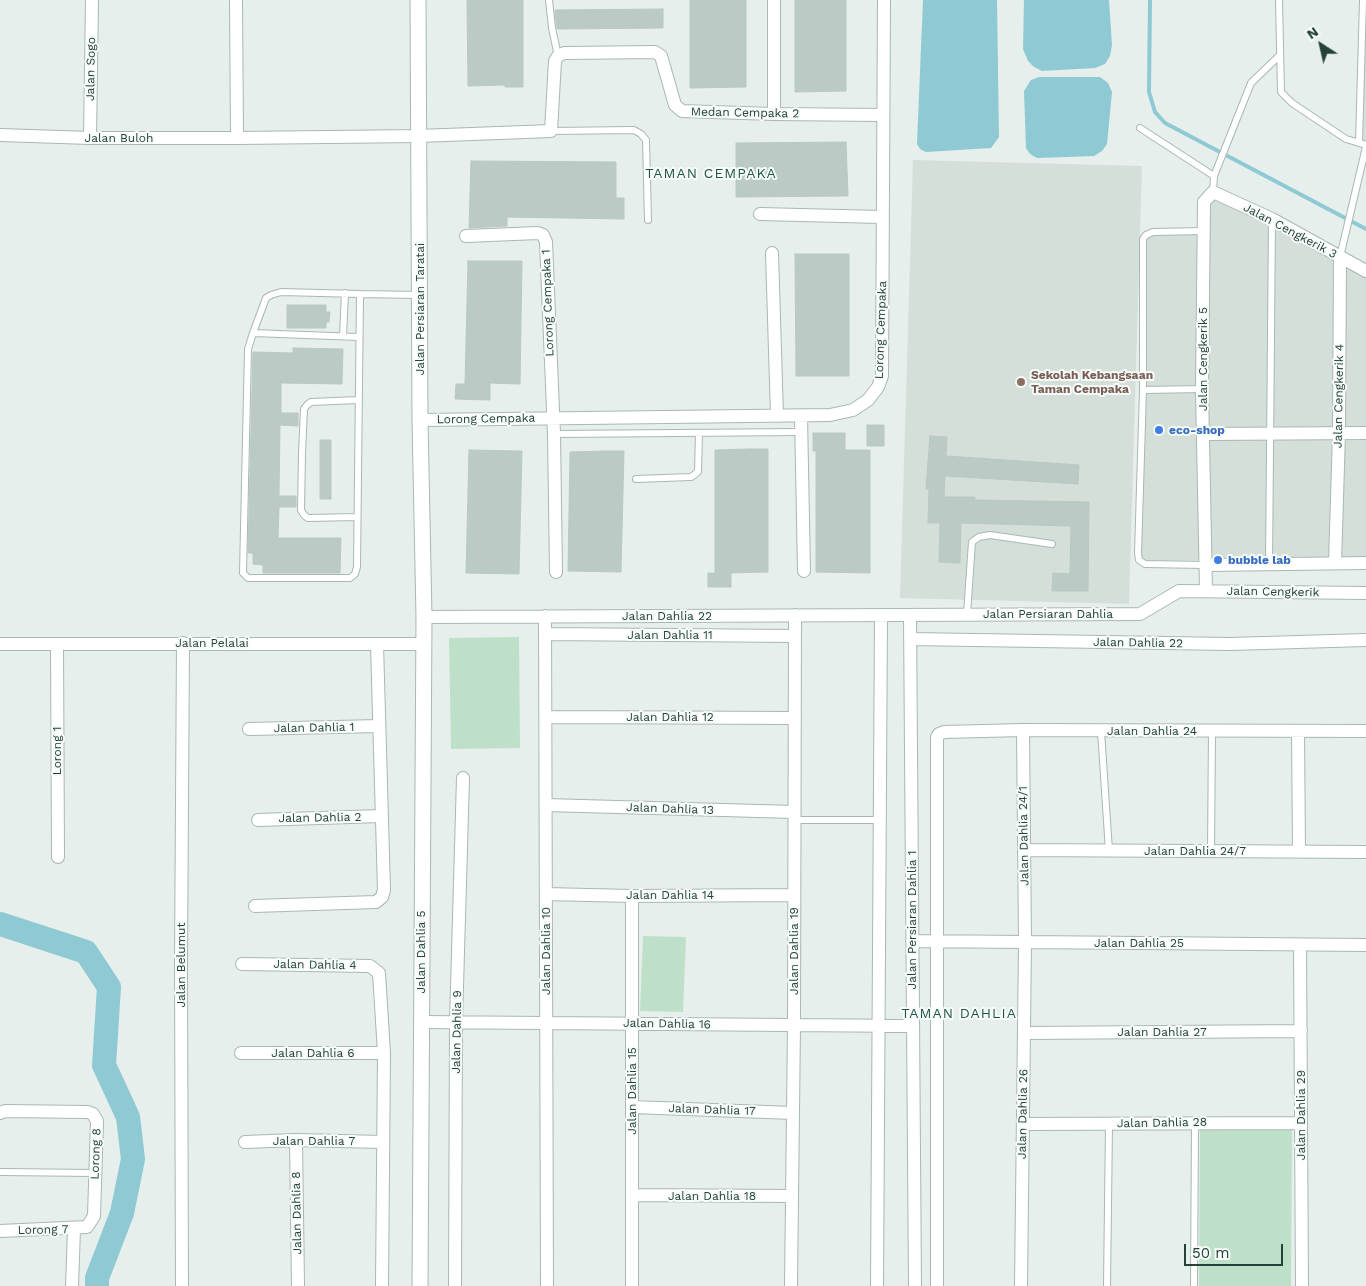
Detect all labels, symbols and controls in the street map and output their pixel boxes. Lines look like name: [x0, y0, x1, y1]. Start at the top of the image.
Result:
north arrow: [1296, 20, 1346, 70]
text: N: [1304, 23, 1321, 42]
street label: Jalan Sogo: [83, 37, 99, 101]
street label: Medan Cempaka 2: [691, 105, 799, 121]
street label: Jalan Buloh: [85, 131, 153, 145]
district label: TAMAN CEMPAKA: [644, 166, 778, 182]
street label: Jalan Cengkerik 3: [1241, 200, 1339, 262]
street label: Jalan Persiaran Taratai: [413, 243, 427, 375]
street label: Lorong Cempaka 1: [539, 249, 557, 357]
street label: Lorong Cempaka: [872, 281, 890, 379]
street label: Jalan Cengkerik 5: [1196, 307, 1210, 411]
street label: Jalan Cengkerik 4: [1331, 344, 1347, 448]
place label: Sekolah Kebangsaan Taman Cempaka: [1031, 368, 1153, 396]
marker: Sekolah Kebangsaan Taman Cempaka: [1015, 376, 1027, 388]
street label: Lorong Cempaka: [437, 411, 535, 427]
place label: eco-shop: [1169, 423, 1225, 437]
marker: eco-shop: [1153, 424, 1165, 436]
place label: bubble lab: [1228, 553, 1291, 567]
marker: bubble lab: [1212, 554, 1224, 566]
street label: Jalan Cengkerik: [1227, 584, 1319, 600]
street label: Jalan Persiaran Dahlia: [983, 607, 1113, 621]
street label: Jalan Dahlia 22: [622, 609, 712, 623]
street label: Jalan Dahlia 11: [627, 628, 713, 642]
street label: Jalan Dahlia 22: [1093, 635, 1183, 651]
street label: Jalan Pelalai: [175, 636, 249, 650]
street label: Jalan Dahlia 12: [626, 710, 714, 724]
street label: Jalan Dahlia 1: [274, 720, 354, 736]
street label: Jalan Dahlia 24: [1107, 724, 1197, 738]
street label: Lorong 1: [50, 727, 64, 775]
street label: Jalan Dahlia 24/1: [1016, 786, 1032, 886]
street label: Jalan Dahlia 13: [626, 800, 714, 818]
street label: Jalan Dahlia 2: [278, 810, 362, 826]
street label: Jalan Dahlia 24/7: [1144, 844, 1246, 858]
street label: Jalan Persiaran Dahlia 1: [905, 851, 919, 989]
street label: Jalan Dahlia 14: [626, 888, 714, 902]
street label: Jalan Dahlia 10: [539, 907, 553, 995]
street label: Jalan Dahlia 19: [787, 907, 801, 995]
street label: Jalan Dahlia 5: [414, 911, 428, 993]
street label: Jalan Belumut: [174, 922, 188, 1008]
street label: Jalan Dahlia 25: [1094, 936, 1184, 950]
street label: Jalan Dahlia 4: [273, 957, 357, 973]
street label: Jalan Dahlia 9: [449, 990, 465, 1074]
district label: TAMAN DAHLIA: [900, 1006, 1018, 1022]
street label: Jalan Dahlia 16: [623, 1016, 711, 1032]
street label: Jalan Dahlia 27: [1117, 1025, 1207, 1039]
street label: Jalan Dahlia 6: [271, 1046, 355, 1060]
street label: Jalan Dahlia 15: [625, 1047, 639, 1135]
street label: Jalan Dahlia 26: [1015, 1069, 1031, 1159]
street label: Jalan Dahlia 29: [1294, 1070, 1308, 1160]
street label: Jalan Dahlia 17: [668, 1101, 756, 1119]
street label: Jalan Dahlia 28: [1117, 1115, 1207, 1131]
street label: Lorong 8: [88, 1128, 104, 1180]
street label: Jalan Dahlia 7: [273, 1134, 355, 1148]
street label: Jalan Dahlia 8: [289, 1171, 305, 1255]
street label: Jalan Dahlia 18: [668, 1189, 756, 1203]
street label: Lorong 7: [18, 1222, 68, 1238]
scale bar: [1186, 1234, 1285, 1266]
text: 50 m: [1192, 1244, 1229, 1262]

